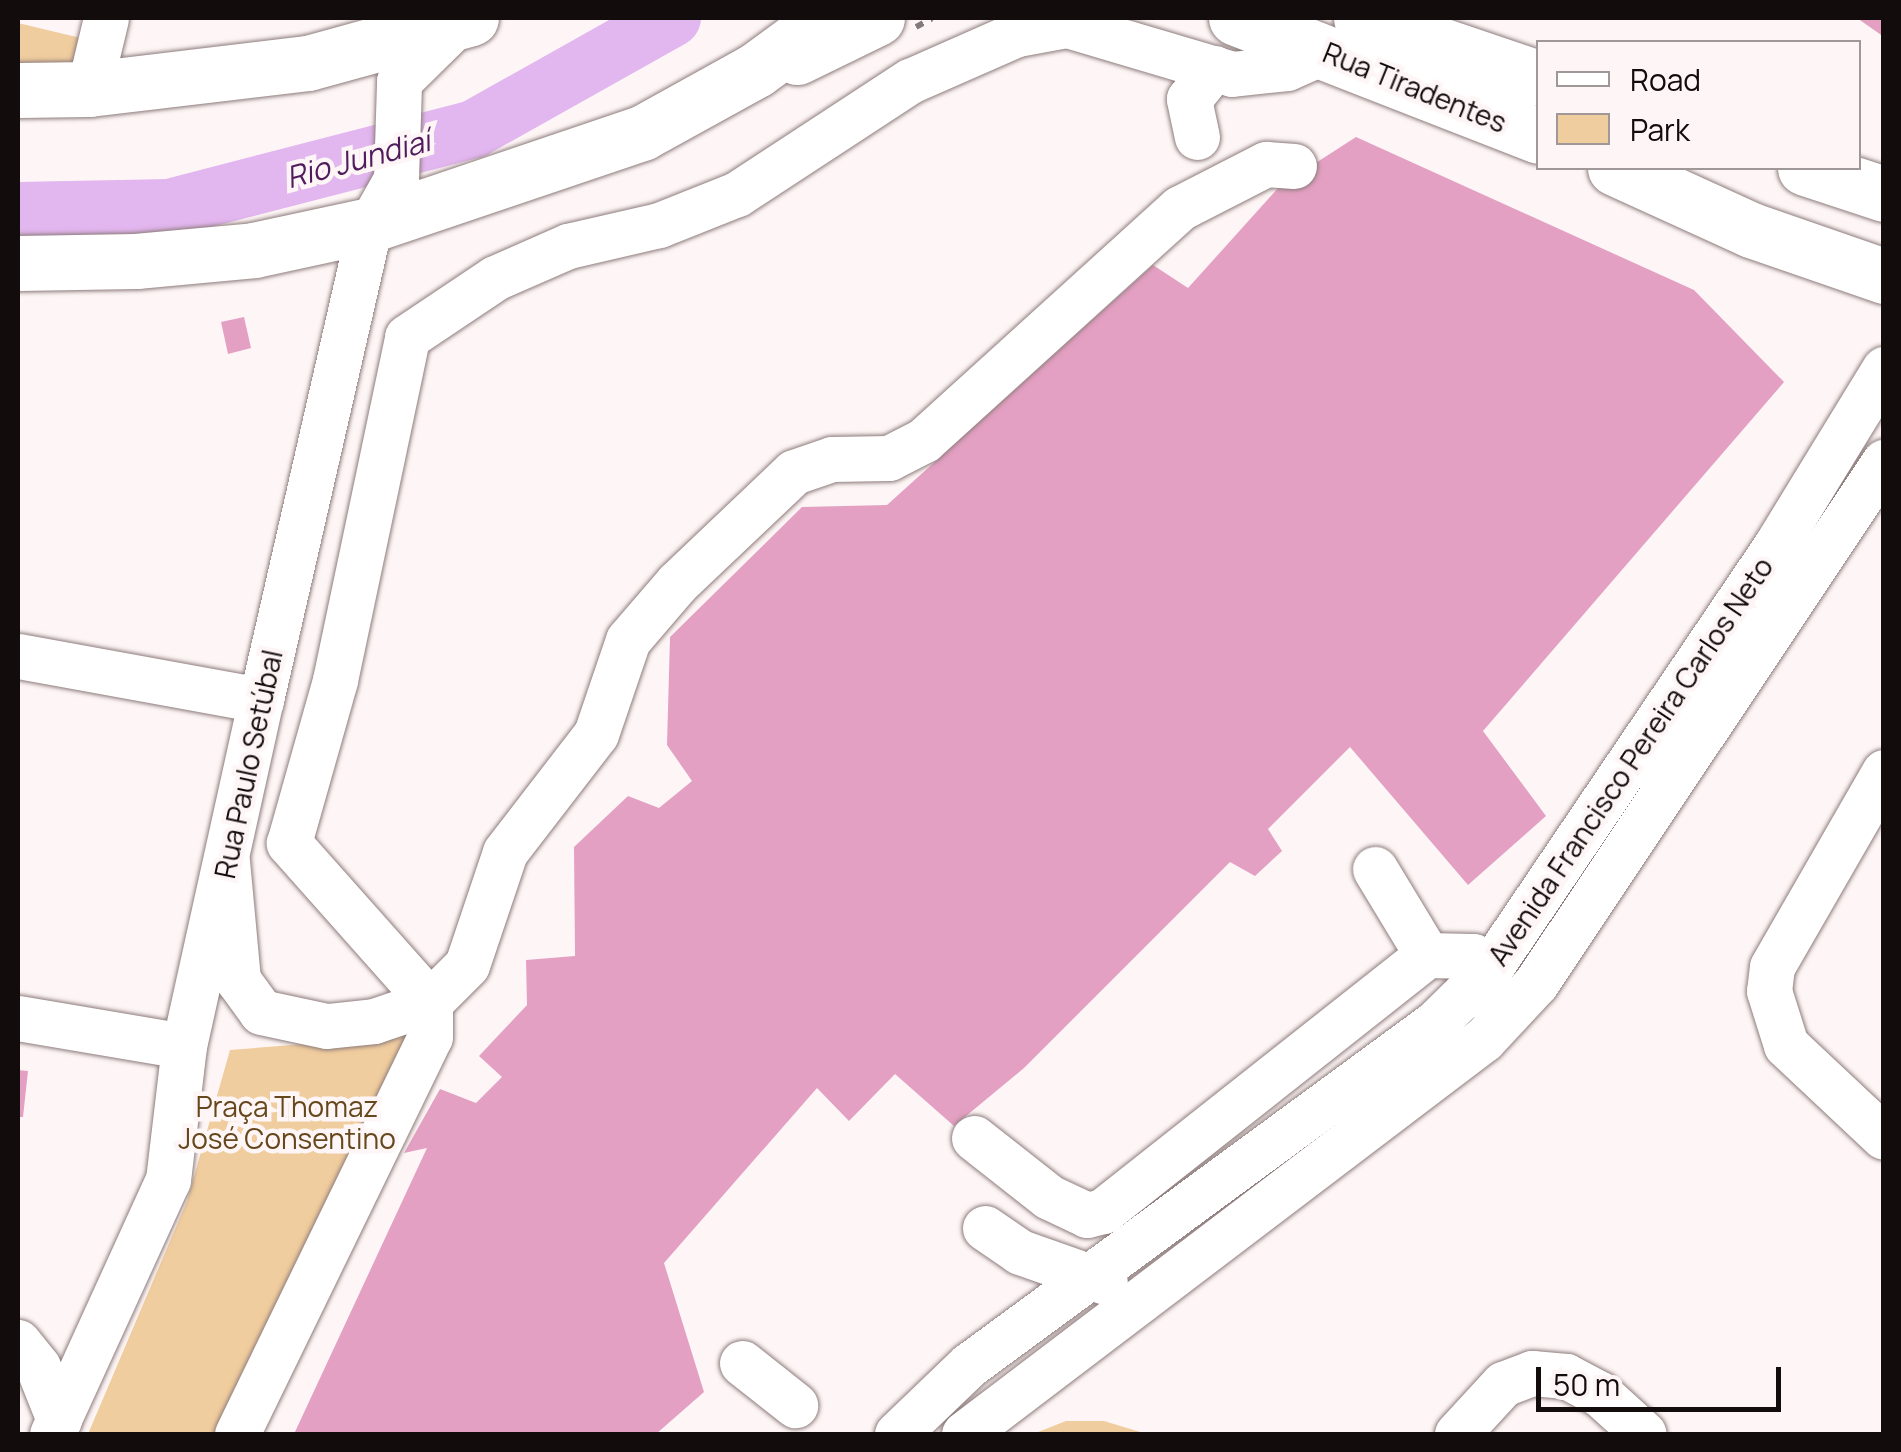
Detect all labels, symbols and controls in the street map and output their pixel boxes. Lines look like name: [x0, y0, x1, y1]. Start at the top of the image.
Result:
street label: Rua Tiradentes: [1318, 35, 1512, 139]
legend: [1536, 40, 1861, 170]
text: Road: [1630, 59, 1701, 100]
text: Park: [1630, 109, 1690, 150]
water label: Rio Jundiaí: [282, 123, 434, 195]
street label: Avenida Francisco Pereira Carlos Neto: [1481, 551, 1779, 971]
street label: Rua Paulo Setúbal: [207, 647, 289, 881]
park label: Praça Thomaz José Consentino: [178, 1089, 396, 1155]
scale bar: [1541, 1347, 1786, 1409]
text: 50 m: [1553, 1364, 1620, 1405]

